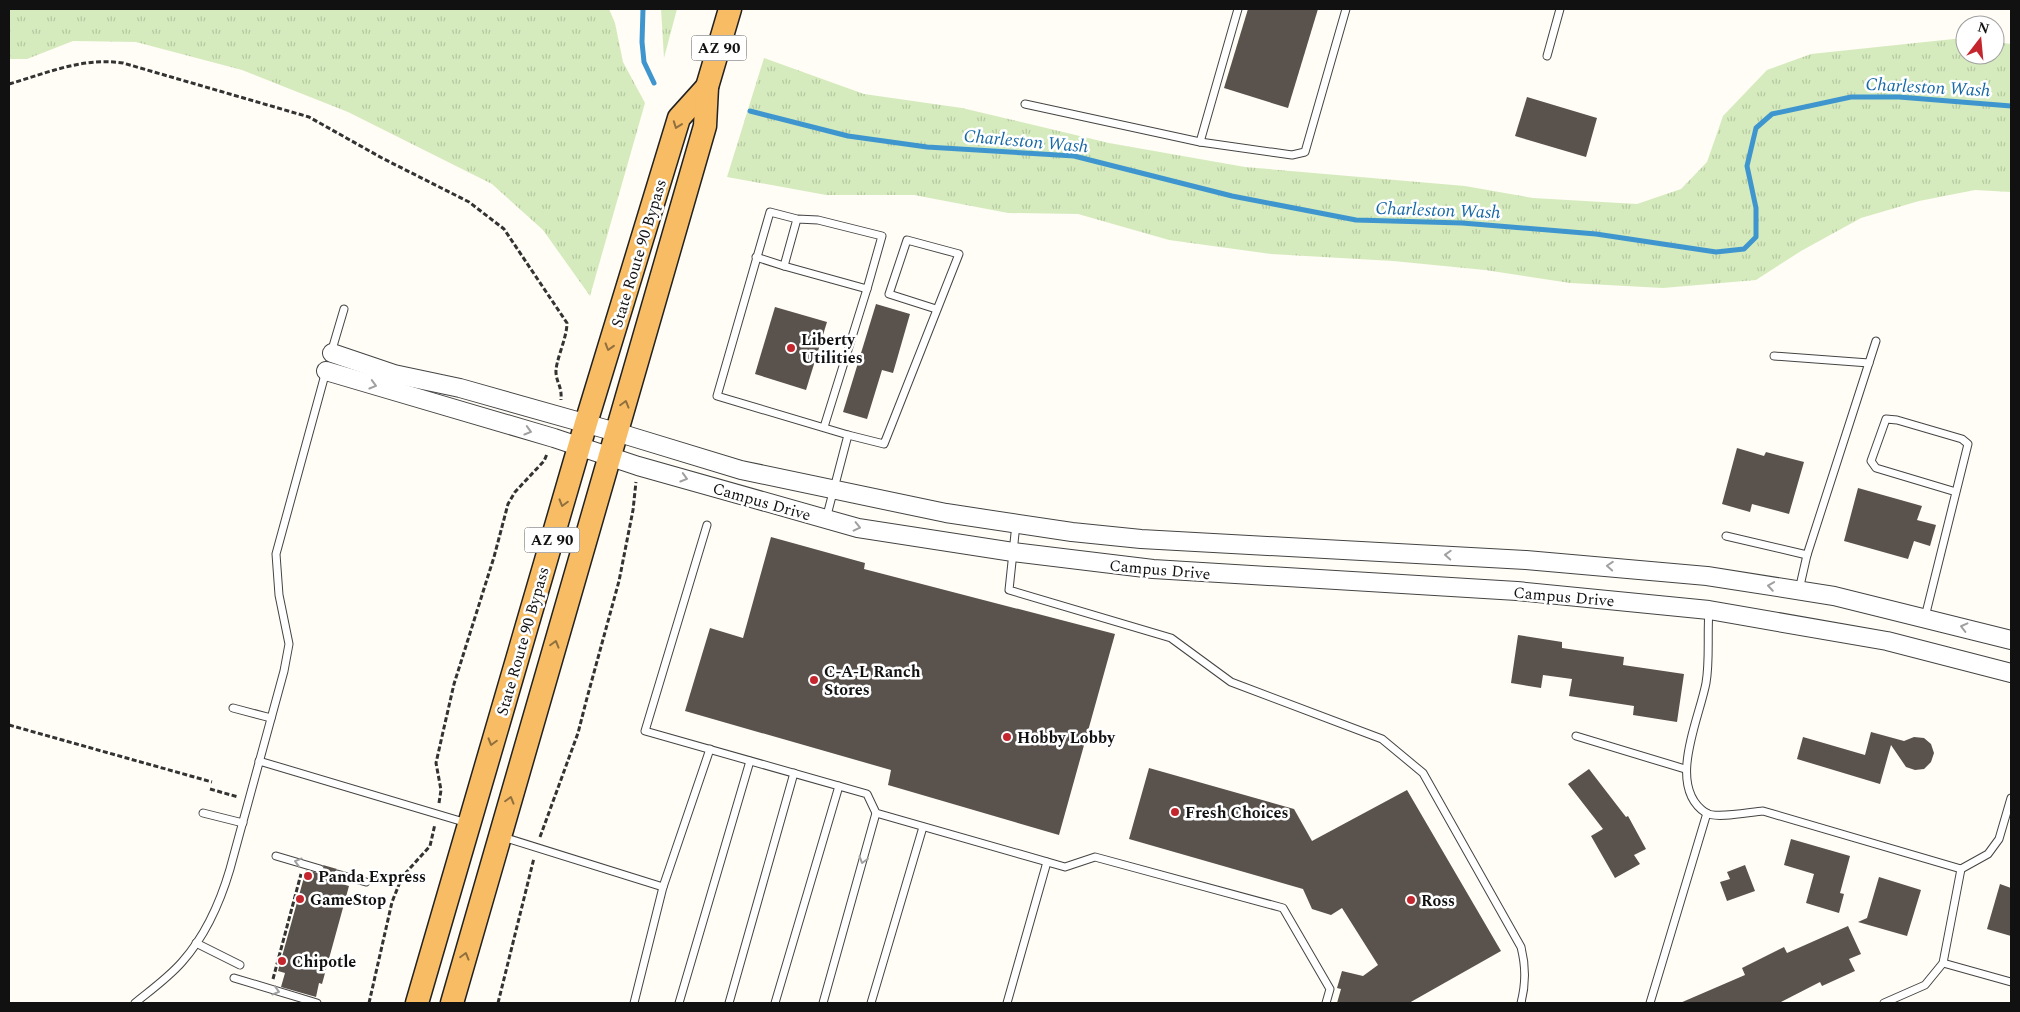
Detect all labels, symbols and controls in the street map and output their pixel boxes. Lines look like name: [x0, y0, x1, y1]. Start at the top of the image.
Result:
north arrow: [1955, 15, 2005, 65]
text: N: [1975, 16, 1992, 40]
road number: AZ 90: [692, 36, 746, 60]
water label: Charleston Wash: [1865, 71, 1991, 104]
one-way arrow: [673, 120, 683, 129]
water label: Charleston Wash: [962, 123, 1089, 160]
street label: State Route 90 Bypass: [605, 176, 673, 330]
water label: Charleston Wash: [1375, 195, 1501, 226]
place label: Liberty Utilities: [801, 328, 863, 370]
one-way arrow: [605, 342, 615, 351]
marker: Liberty Utilities: [785, 342, 797, 354]
one-way arrow: [368, 380, 376, 390]
one-way arrow: [619, 400, 629, 408]
one-way arrow: [524, 425, 532, 435]
one-way arrow: [679, 473, 687, 483]
street label: Campus Drive: [710, 476, 814, 527]
one-way arrow: [558, 498, 568, 506]
one-way arrow: [852, 521, 861, 532]
road number: AZ 90: [524, 528, 580, 552]
one-way arrow: [1443, 550, 1451, 561]
street label: Campus Drive: [1108, 554, 1211, 586]
one-way arrow: [1606, 560, 1614, 571]
street label: State Route 90 Bypass: [490, 564, 556, 719]
street label: Campus Drive: [1512, 581, 1615, 613]
one-way arrow: [1767, 582, 1775, 592]
one-way arrow: [1961, 623, 1969, 633]
one-way arrow: [549, 640, 560, 648]
place label: C-A-L Ranch Stores: [824, 660, 921, 702]
marker: C-A-L Ranch Stores: [808, 674, 820, 686]
place label: Hobby Lobby: [1017, 726, 1116, 750]
marker: Hobby Lobby: [1001, 731, 1013, 743]
one-way arrow: [488, 738, 498, 746]
one-way arrow: [505, 797, 515, 805]
place label: Fresh Choices: [1185, 801, 1288, 825]
marker: Fresh Choices: [1169, 806, 1181, 818]
one-way arrow: [858, 855, 868, 863]
one-way arrow: [294, 858, 303, 868]
place label: Panda Express: [318, 865, 426, 889]
marker: Panda Express: [302, 870, 314, 882]
place label: GameStop: [310, 888, 386, 912]
place label: Ross: [1421, 889, 1455, 913]
marker: GameStop: [294, 893, 306, 905]
marker: Ross: [1405, 894, 1417, 906]
place label: Chipotle: [292, 950, 356, 974]
one-way arrow: [460, 953, 470, 961]
marker: Chipotle: [276, 955, 288, 967]
one-way arrow: [271, 985, 279, 995]

